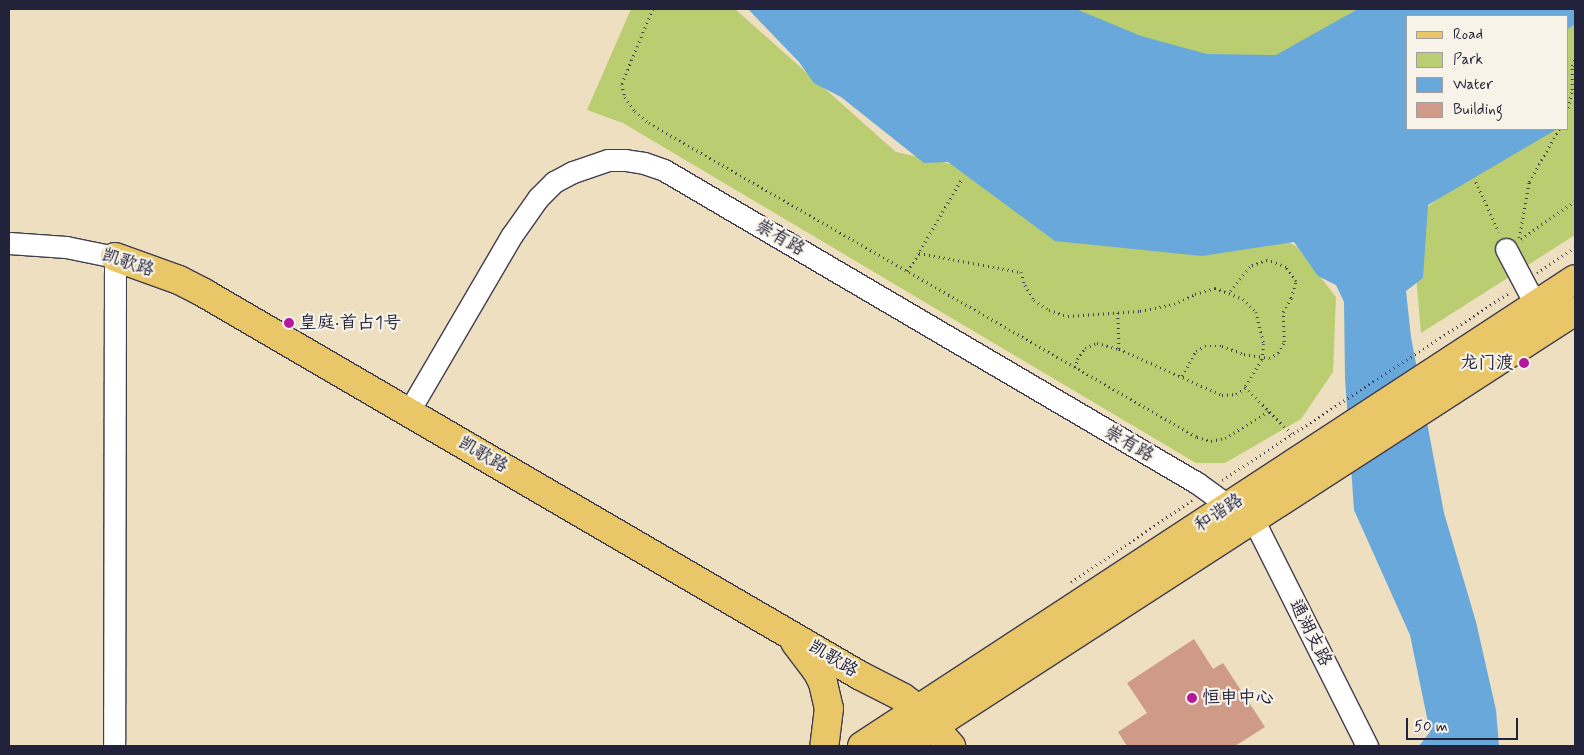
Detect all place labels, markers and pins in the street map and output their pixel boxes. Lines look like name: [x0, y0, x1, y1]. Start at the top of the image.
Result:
place label: 皇庭·首占1号: [299, 312, 401, 334]
marker: 皇庭·首占1号: [283, 317, 295, 329]
place label: 龙门渡: [1460, 352, 1514, 374]
marker: 龙门渡: [1518, 357, 1530, 369]
place label: 恒申中心: [1202, 687, 1274, 709]
marker: 恒申中心: [1186, 692, 1198, 704]

